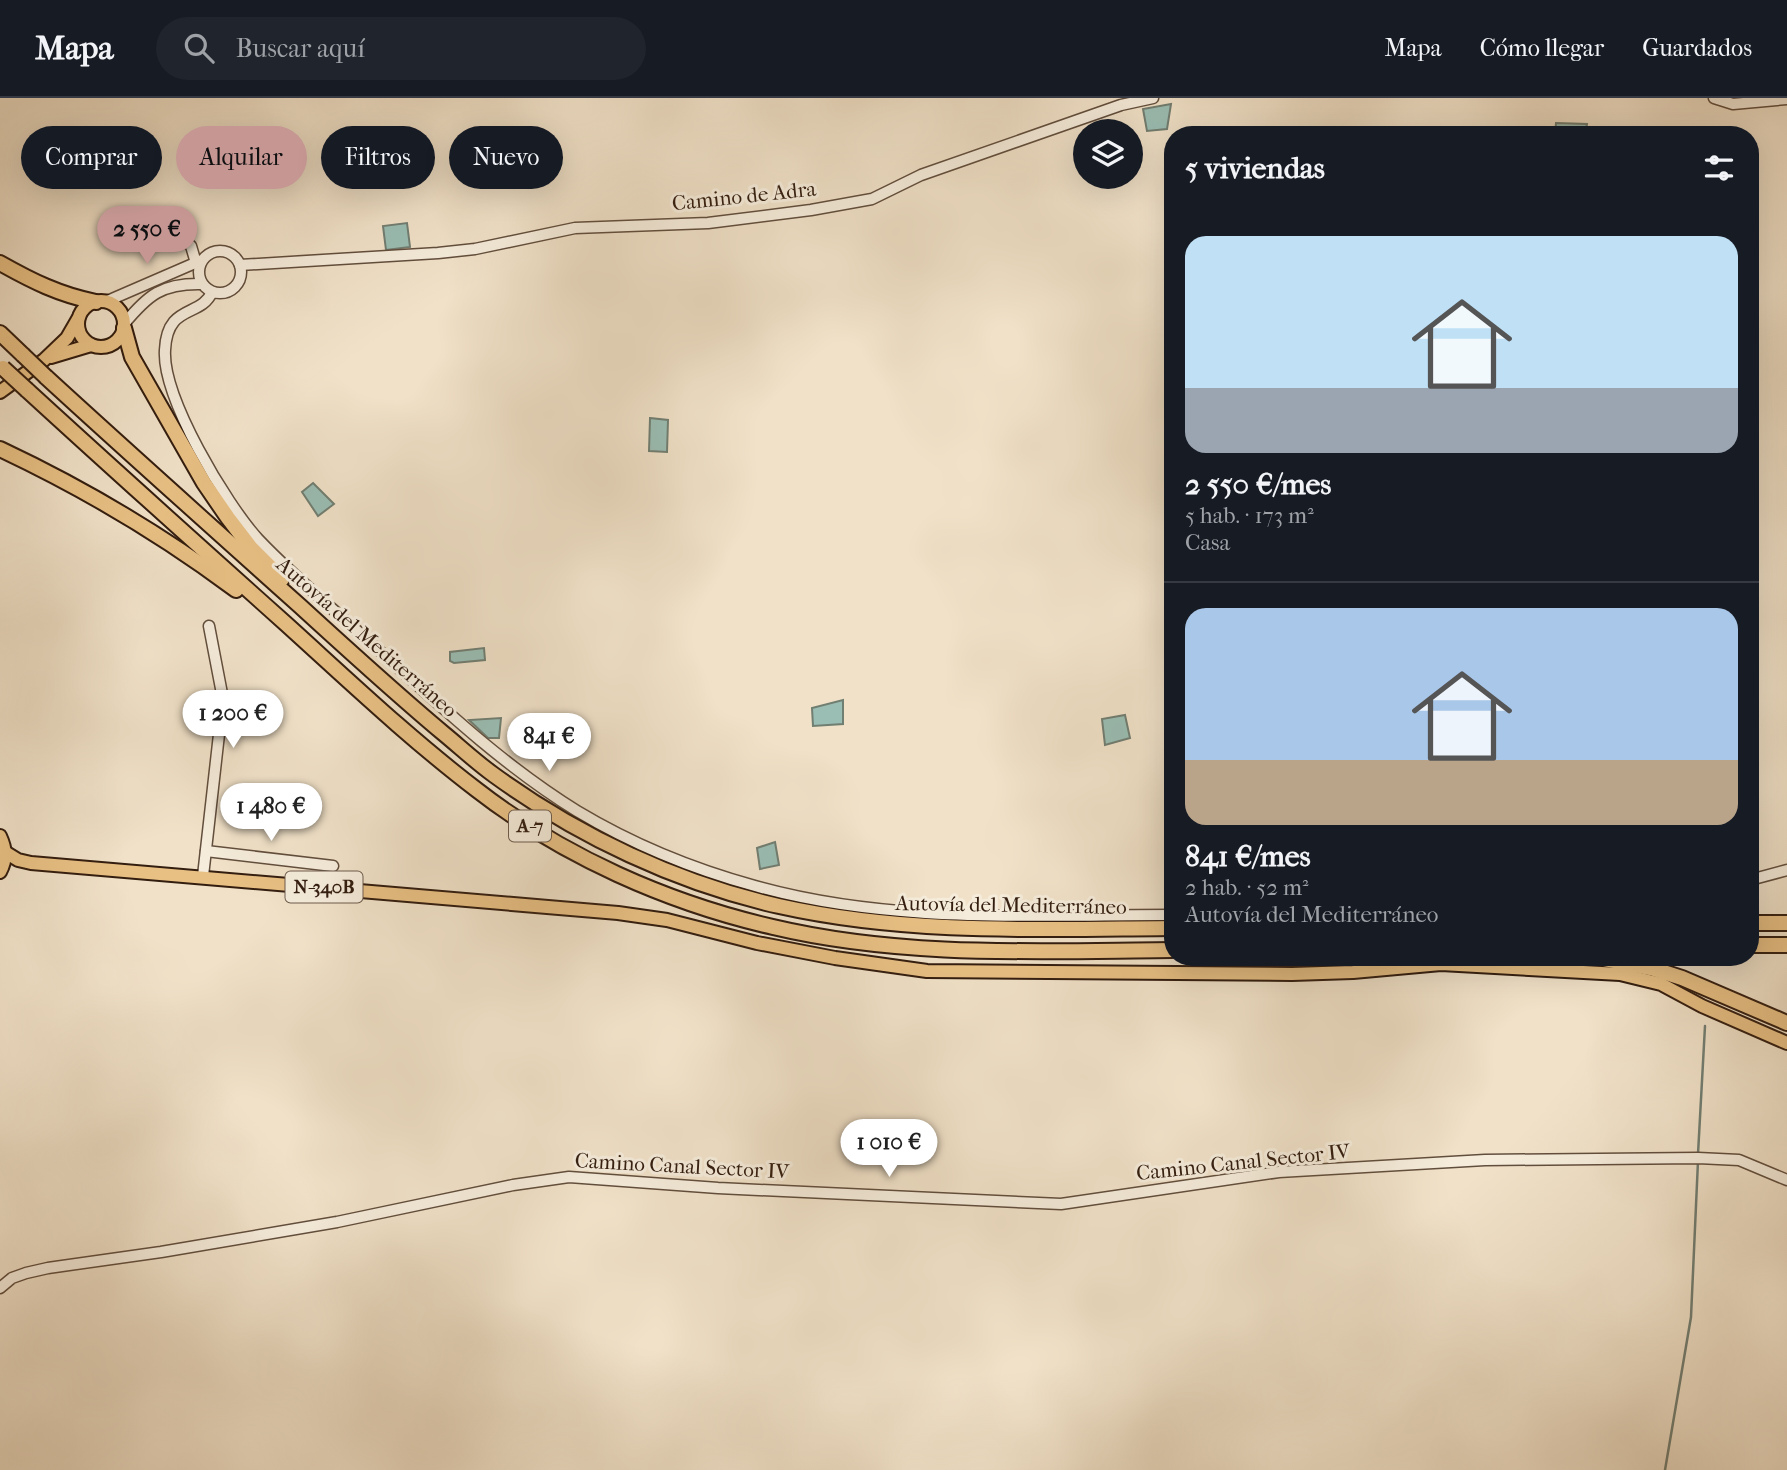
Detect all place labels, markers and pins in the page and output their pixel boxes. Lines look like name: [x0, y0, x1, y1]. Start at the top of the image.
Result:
pin: 2 550 €: [82, 206, 212, 266]
pin: 1 200 €: [168, 690, 298, 750]
pin: 841 €: [500, 714, 598, 773]
pin: 1 480 €: [206, 784, 336, 843]
pin: 1 010 €: [824, 1119, 954, 1179]

